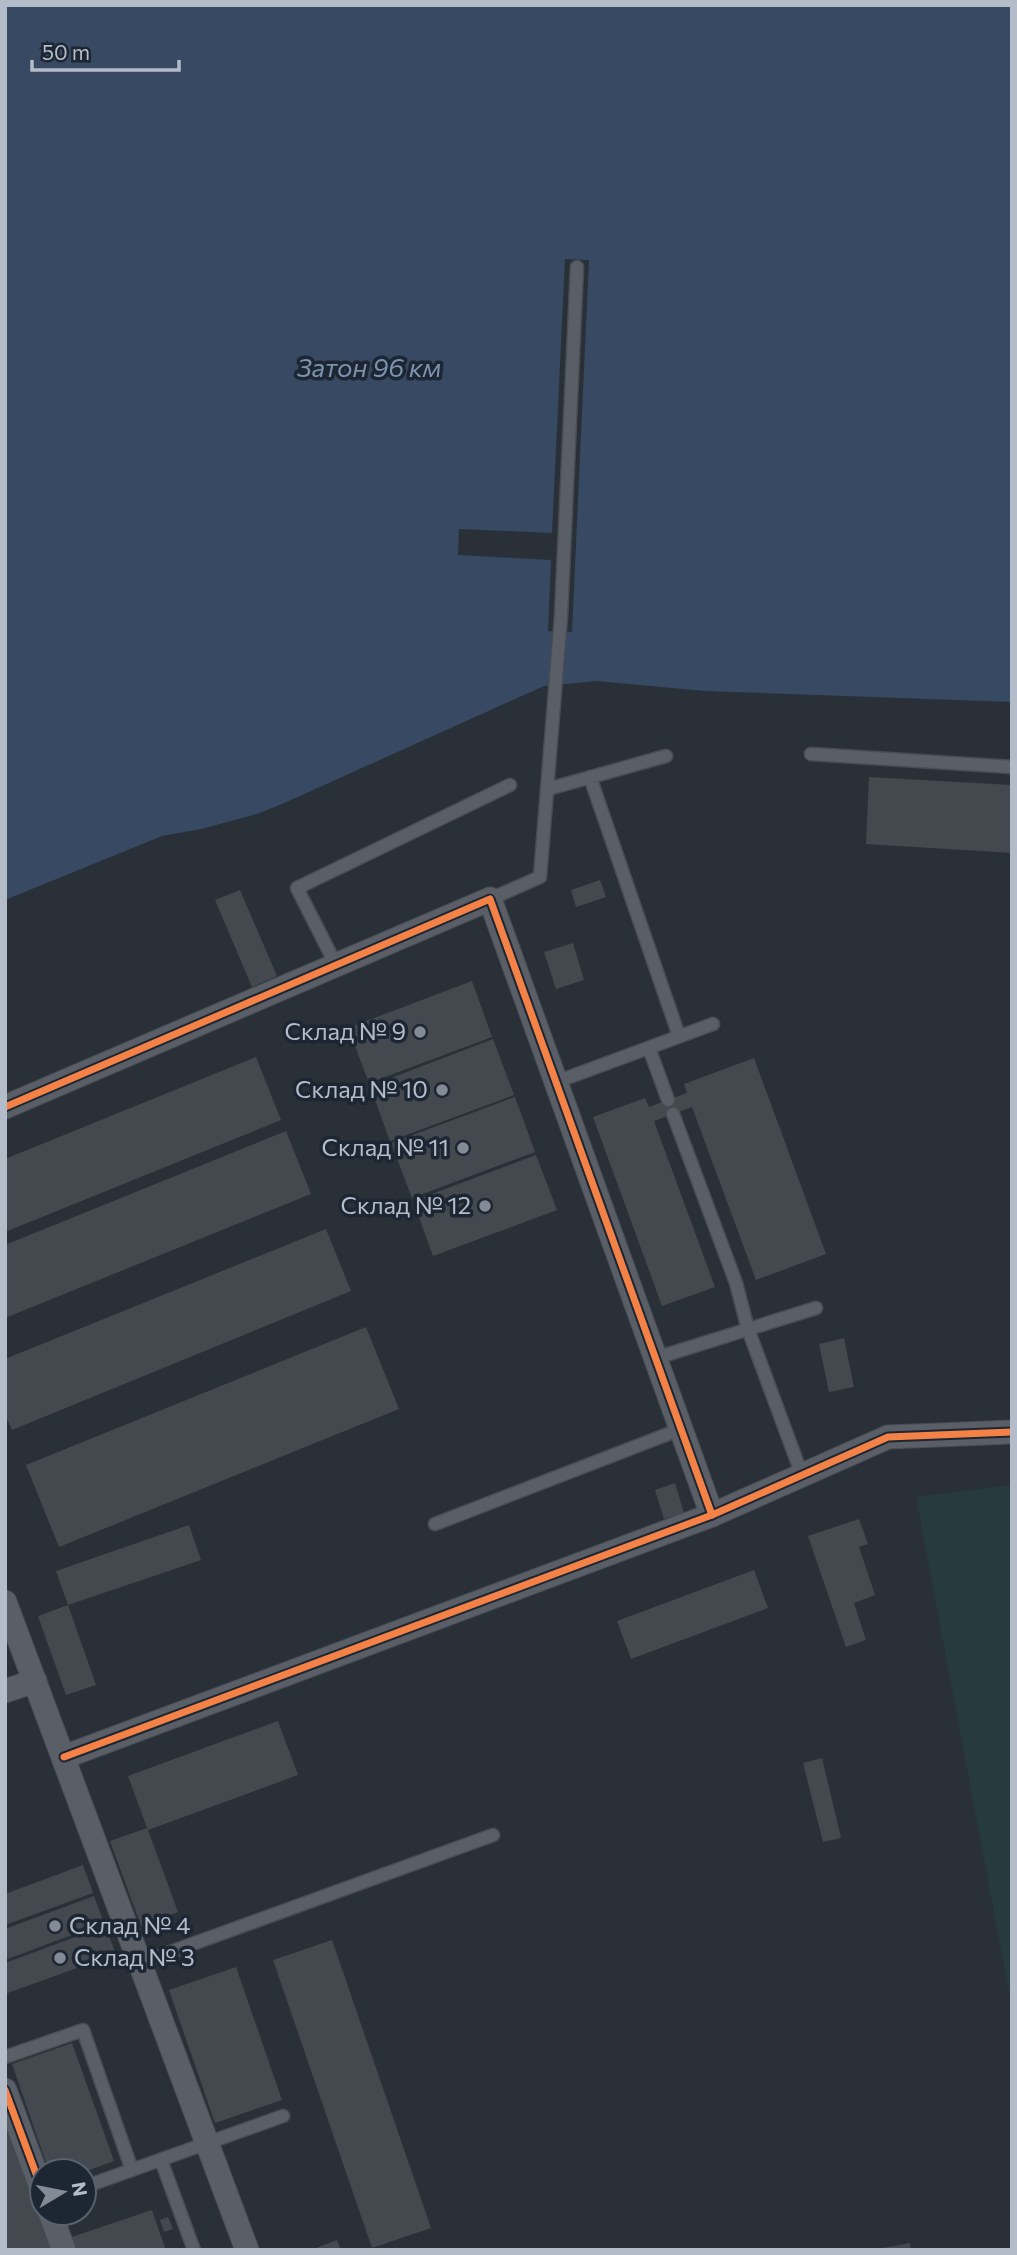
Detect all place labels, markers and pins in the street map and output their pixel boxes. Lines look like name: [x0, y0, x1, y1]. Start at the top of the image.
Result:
place label: Склад № 9: [284, 1016, 406, 1045]
marker: Склад № 9: [412, 1024, 428, 1040]
place label: Склад № 10: [295, 1074, 428, 1103]
marker: Склад № 10: [434, 1082, 450, 1098]
place label: Склад № 11: [322, 1132, 449, 1161]
marker: Склад № 11: [455, 1140, 471, 1156]
place label: Склад № 12: [340, 1190, 471, 1219]
marker: Склад № 12: [477, 1198, 493, 1214]
place label: Склад № 4: [69, 1910, 190, 1939]
marker: Склад № 4: [47, 1918, 63, 1934]
place label: Склад № 3: [74, 1942, 195, 1971]
marker: Склад № 3: [52, 1950, 68, 1966]

